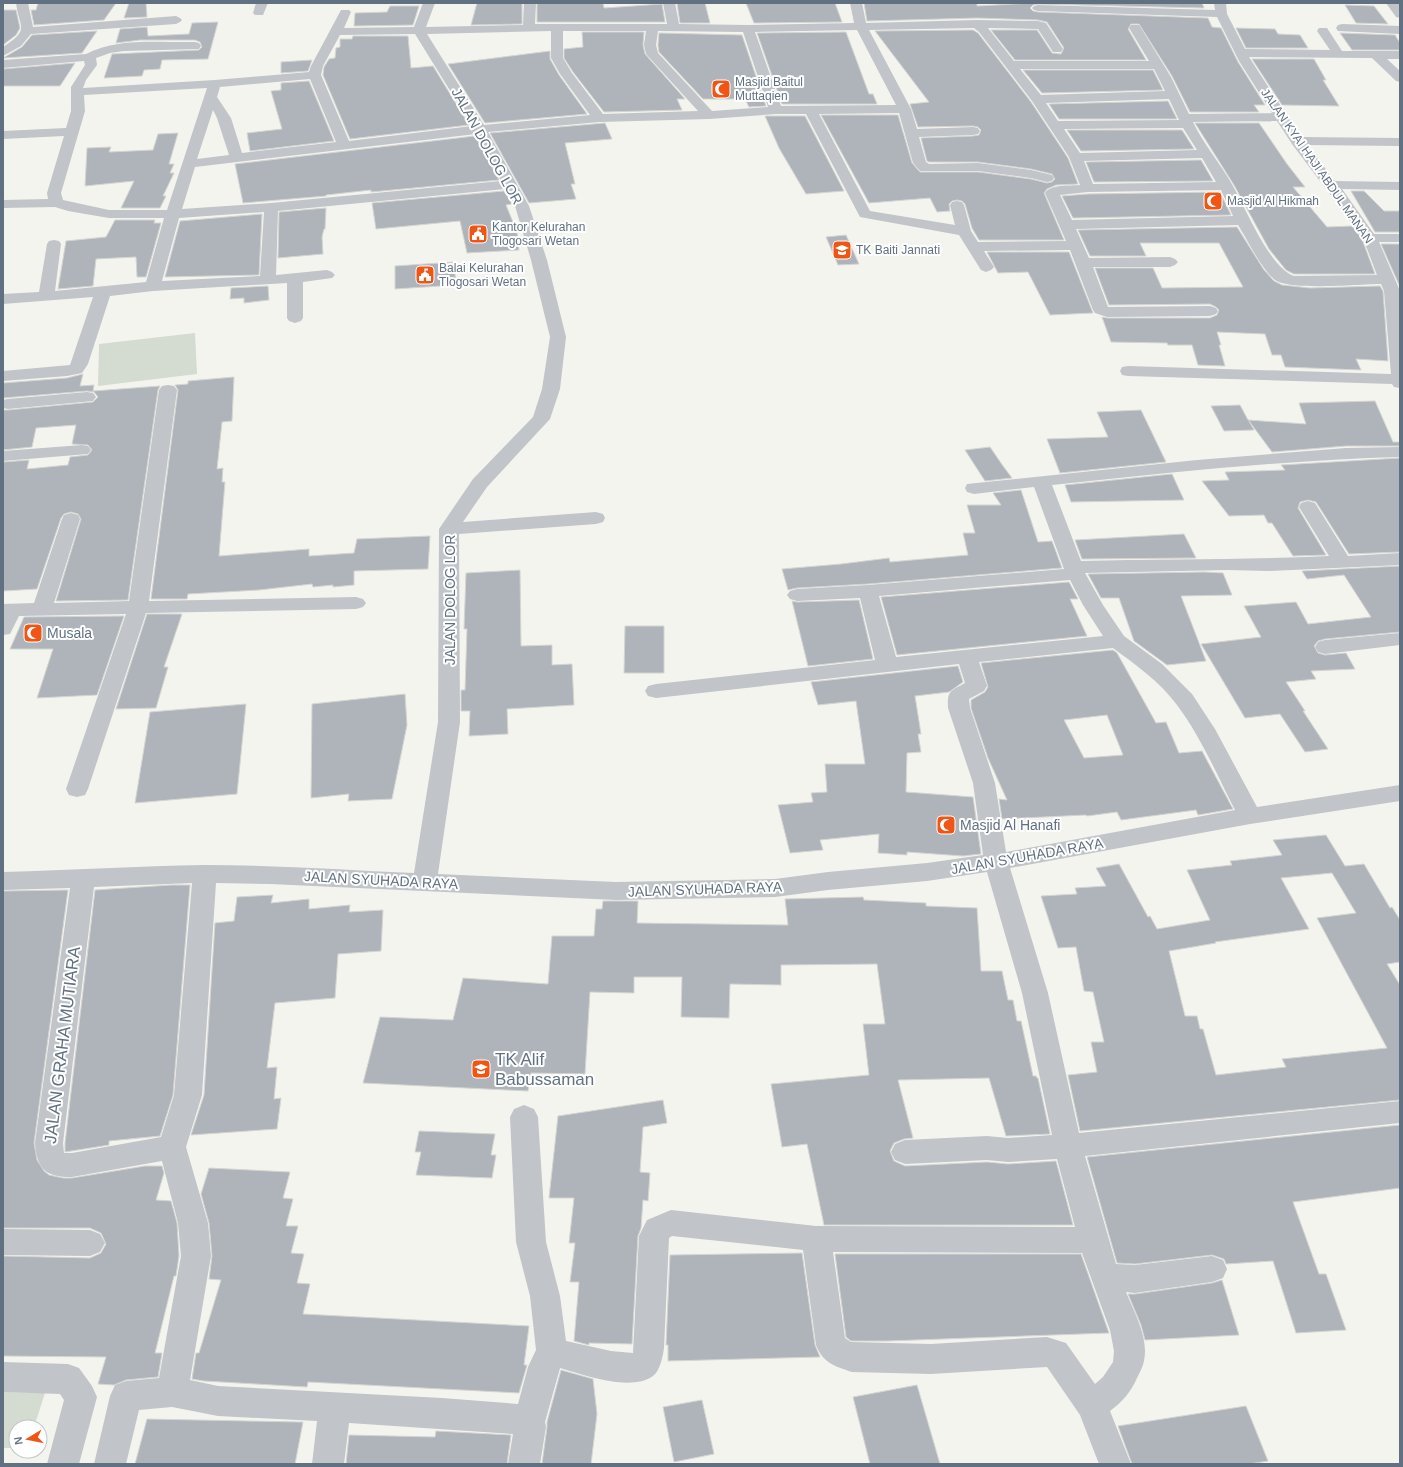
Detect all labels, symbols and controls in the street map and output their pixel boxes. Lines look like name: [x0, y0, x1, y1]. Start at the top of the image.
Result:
place label: Masjid Baitul Muttaqien: [735, 75, 803, 103]
mosque icon: Masjid Baitul Muttaqien: [710, 78, 732, 100]
street label: JALAN DOLOG LOR: [448, 85, 526, 207]
street label: JALAN KYAI HAJI ABDUL MANAN: [1258, 86, 1376, 246]
mosque icon: Masjid Al Hikmah: [1202, 190, 1224, 212]
place label: Masjid Al Hikmah: [1227, 194, 1319, 208]
place label: Kantor Kelurahan Tlogosari Wetan: [492, 220, 585, 248]
public building icon: Kantor Kelurahan Tlogosari Wetan: [467, 223, 489, 245]
school or university icon: TK Baiti Jannati: [831, 239, 853, 261]
place label: TK Baiti Jannati: [856, 243, 940, 257]
place label: Balai Kelurahan Tlogosari Wetan: [439, 261, 526, 289]
public building icon: Balai Kelurahan Tlogosari Wetan: [414, 264, 436, 286]
street label: JALAN DOLOG LOR: [442, 535, 458, 665]
mosque icon: Musala: [22, 622, 44, 644]
place label: Musala: [47, 625, 92, 641]
mosque icon: Masjid Al Hanafi: [935, 814, 957, 836]
place label: Masjid Al Hanafi: [960, 817, 1060, 833]
street label: JALAN SYUHADA RAYA: [950, 835, 1105, 877]
street label: JALAN SYUHADA RAYA: [304, 868, 459, 892]
street label: JALAN SYUHADA RAYA: [628, 878, 783, 900]
street label: JALAN GRAHA MUTIARA: [41, 945, 84, 1145]
place label: TK Alif Babussaman: [495, 1050, 594, 1089]
school or university icon: TK Alif Babussaman: [470, 1058, 492, 1080]
north arrow: [8, 1419, 48, 1459]
text: N: [12, 1436, 25, 1446]

